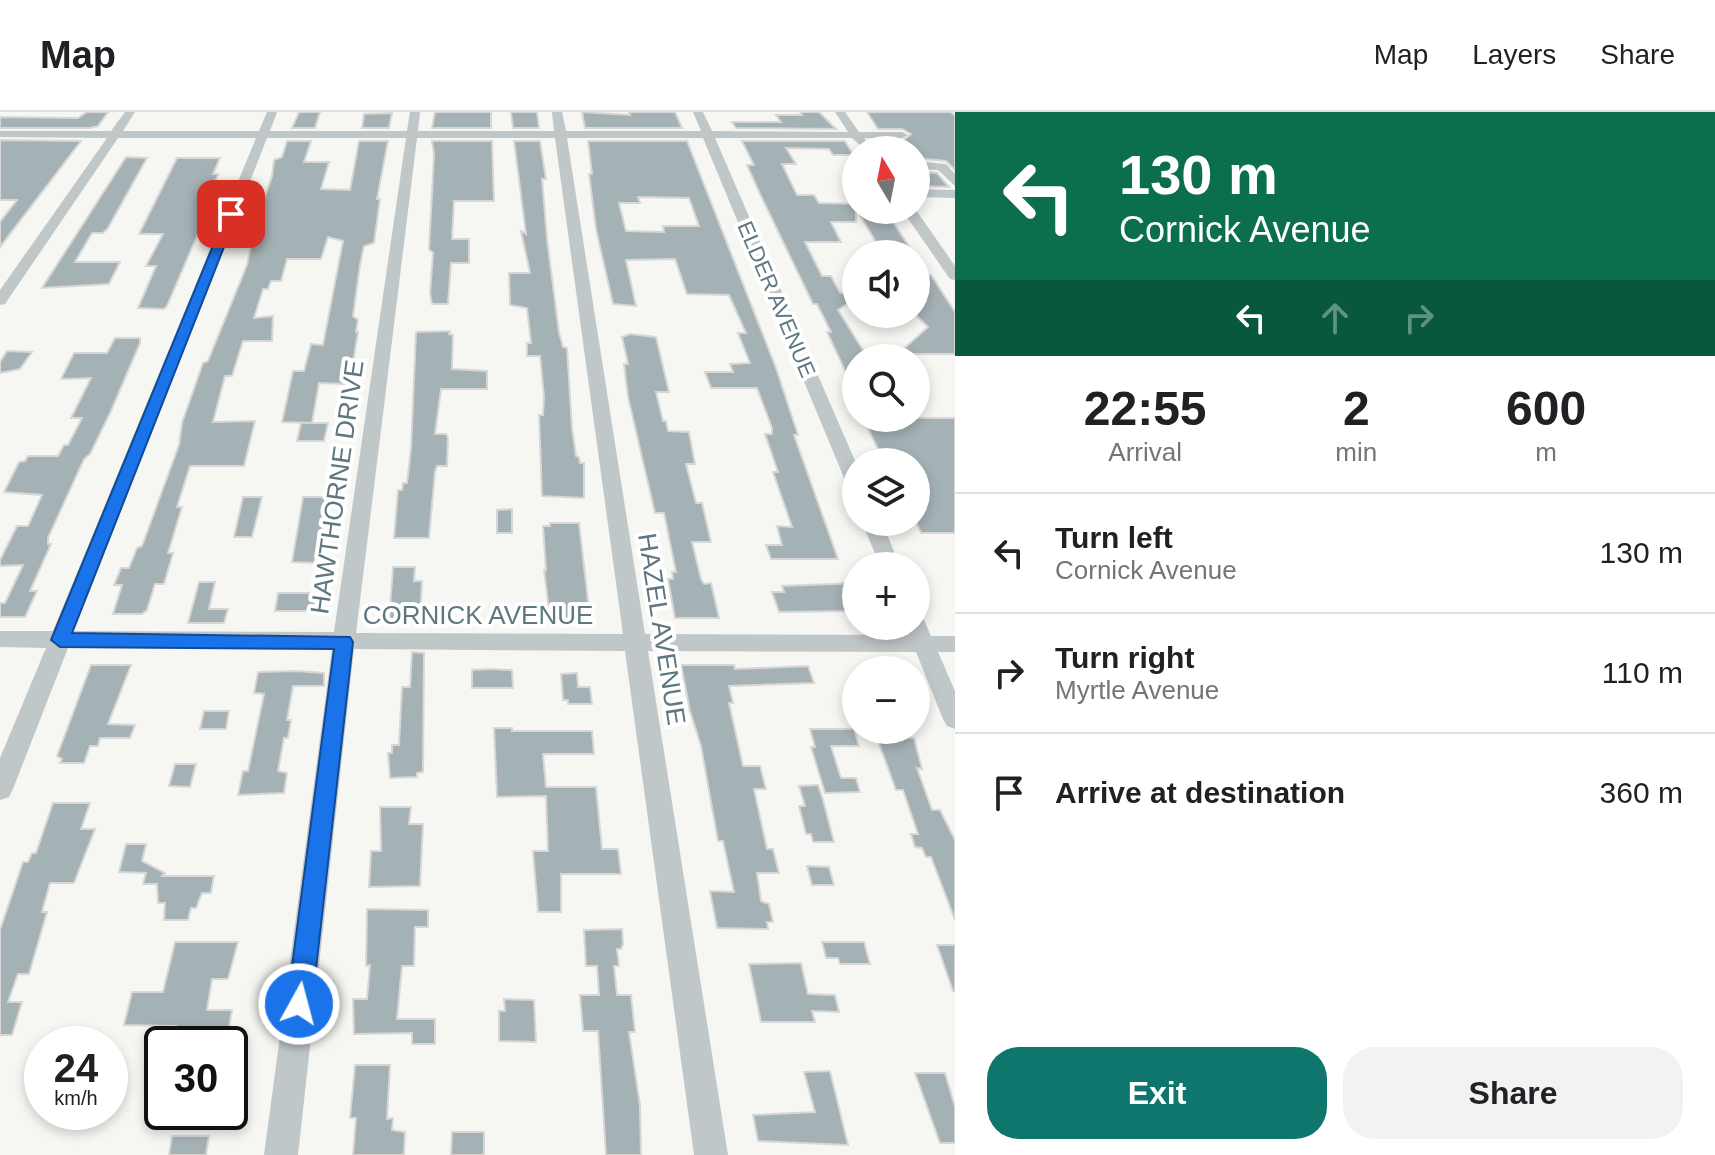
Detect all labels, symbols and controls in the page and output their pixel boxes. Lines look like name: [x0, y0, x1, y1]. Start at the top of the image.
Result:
text: Map: [40, 34, 116, 76]
text: Map: [1374, 39, 1428, 70]
text: Layers: [1472, 39, 1556, 70]
text: Share: [1600, 39, 1675, 70]
north arrow: [842, 136, 930, 224]
map controls: [842, 136, 930, 744]
text: 130 m: [1119, 143, 1278, 206]
icon: left: [987, 144, 1091, 248]
pin: [197, 180, 265, 248]
icon: arrive: [209, 192, 253, 236]
text: Cornick Avenue: [1119, 209, 1371, 250]
street label: ELDER AVENUE: [732, 217, 821, 381]
button: sound: [842, 240, 930, 328]
icon: left: [1229, 296, 1273, 340]
icon: ahead: [1313, 296, 1357, 340]
icon: right: [1397, 296, 1441, 340]
button: search: [842, 344, 930, 432]
street label: HAWTHORNE DRIVE: [304, 358, 370, 616]
text: 22:55: [1084, 382, 1207, 435]
text: 2: [1343, 382, 1370, 435]
text: 600: [1506, 382, 1586, 435]
text: Arrival: [1108, 437, 1182, 467]
text: min: [1335, 437, 1377, 467]
text: m: [1535, 437, 1557, 467]
button: layers: [842, 448, 930, 536]
text: Turn left: [1055, 521, 1173, 554]
street label: HAZEL AVENUE: [632, 531, 692, 727]
icon: left: [987, 531, 1031, 575]
text: 130 m: [1600, 536, 1683, 569]
button: +: [842, 552, 930, 640]
text: Cornick Avenue: [1055, 555, 1237, 585]
street label: CORNICK AVENUE: [363, 600, 593, 630]
text: Turn right: [1055, 641, 1194, 674]
icon: right: [987, 651, 1031, 695]
button: −: [842, 656, 930, 744]
text: 110 m: [1602, 656, 1683, 689]
text: Myrtle Avenue: [1055, 675, 1219, 705]
icon: arrive: [987, 771, 1031, 815]
text: Arrive at destination: [1055, 776, 1345, 809]
text: 360 m: [1600, 776, 1683, 809]
position arrow: [257, 962, 341, 1046]
speed limit sign: 30: [144, 1026, 248, 1130]
text: 24: [54, 1046, 98, 1090]
button: Exit: [987, 1047, 1327, 1139]
button: Share: [1343, 1047, 1683, 1139]
text: km/h: [54, 1087, 98, 1109]

